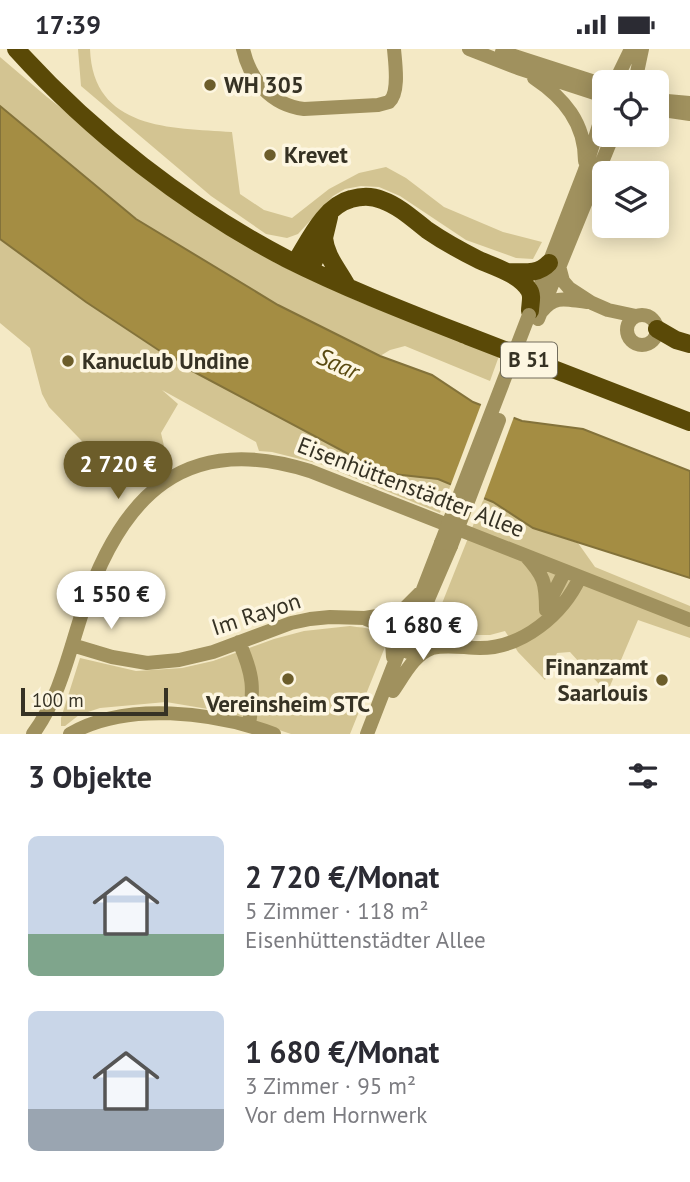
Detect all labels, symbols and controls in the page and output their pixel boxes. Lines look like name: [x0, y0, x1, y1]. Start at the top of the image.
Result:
text: 17:39: [35, 8, 101, 41]
place label: WH 305: [224, 70, 304, 99]
map controls: [592, 70, 669, 238]
button: locate: [592, 70, 669, 147]
marker: WH 305: [202, 77, 218, 93]
place label: Krevet: [284, 140, 348, 169]
marker: Krevet: [262, 147, 278, 163]
button: layers: [592, 161, 669, 238]
water label: Saar: [312, 341, 366, 387]
road number: B 51: [501, 343, 557, 377]
place label: Kanuclub Undine: [82, 346, 249, 375]
marker: Kanuclub Undine: [60, 353, 76, 369]
street label: Eisenhüttenstädter Allee: [294, 430, 529, 543]
pin: 2 720 €: [53, 441, 183, 501]
text: 2 720 €: [80, 449, 156, 478]
pin: 1 550 €: [46, 571, 176, 631]
text: 1 550 €: [73, 579, 149, 608]
street label: Im Rayon: [208, 586, 304, 641]
pin: 1 680 €: [358, 603, 488, 662]
text: 1 680 €: [385, 610, 461, 639]
place label: Finanzamt Saarlouis: [545, 652, 648, 707]
marker: Vereinsheim STC: [280, 671, 296, 687]
marker: Finanzamt Saarlouis: [654, 672, 670, 688]
scale bar: [21, 685, 168, 717]
text: 100 m: [32, 688, 84, 712]
place label: Vereinsheim STC: [205, 689, 370, 718]
text: 3 Objekte: [28, 757, 152, 796]
icon: filters: [624, 757, 662, 795]
text: 2 720 €/Monat: [245, 857, 439, 896]
icon: home: [84, 864, 168, 948]
text: 5 Zimmer · 118 m²: [245, 896, 429, 925]
text: Eisenhüttenstädter Allee: [245, 925, 486, 954]
text: 1 680 €/Monat: [245, 1032, 439, 1071]
icon: home: [84, 1039, 168, 1123]
text: 3 Zimmer · 95 m²: [245, 1071, 416, 1100]
text: Vor dem Hornwerk: [245, 1100, 427, 1129]

